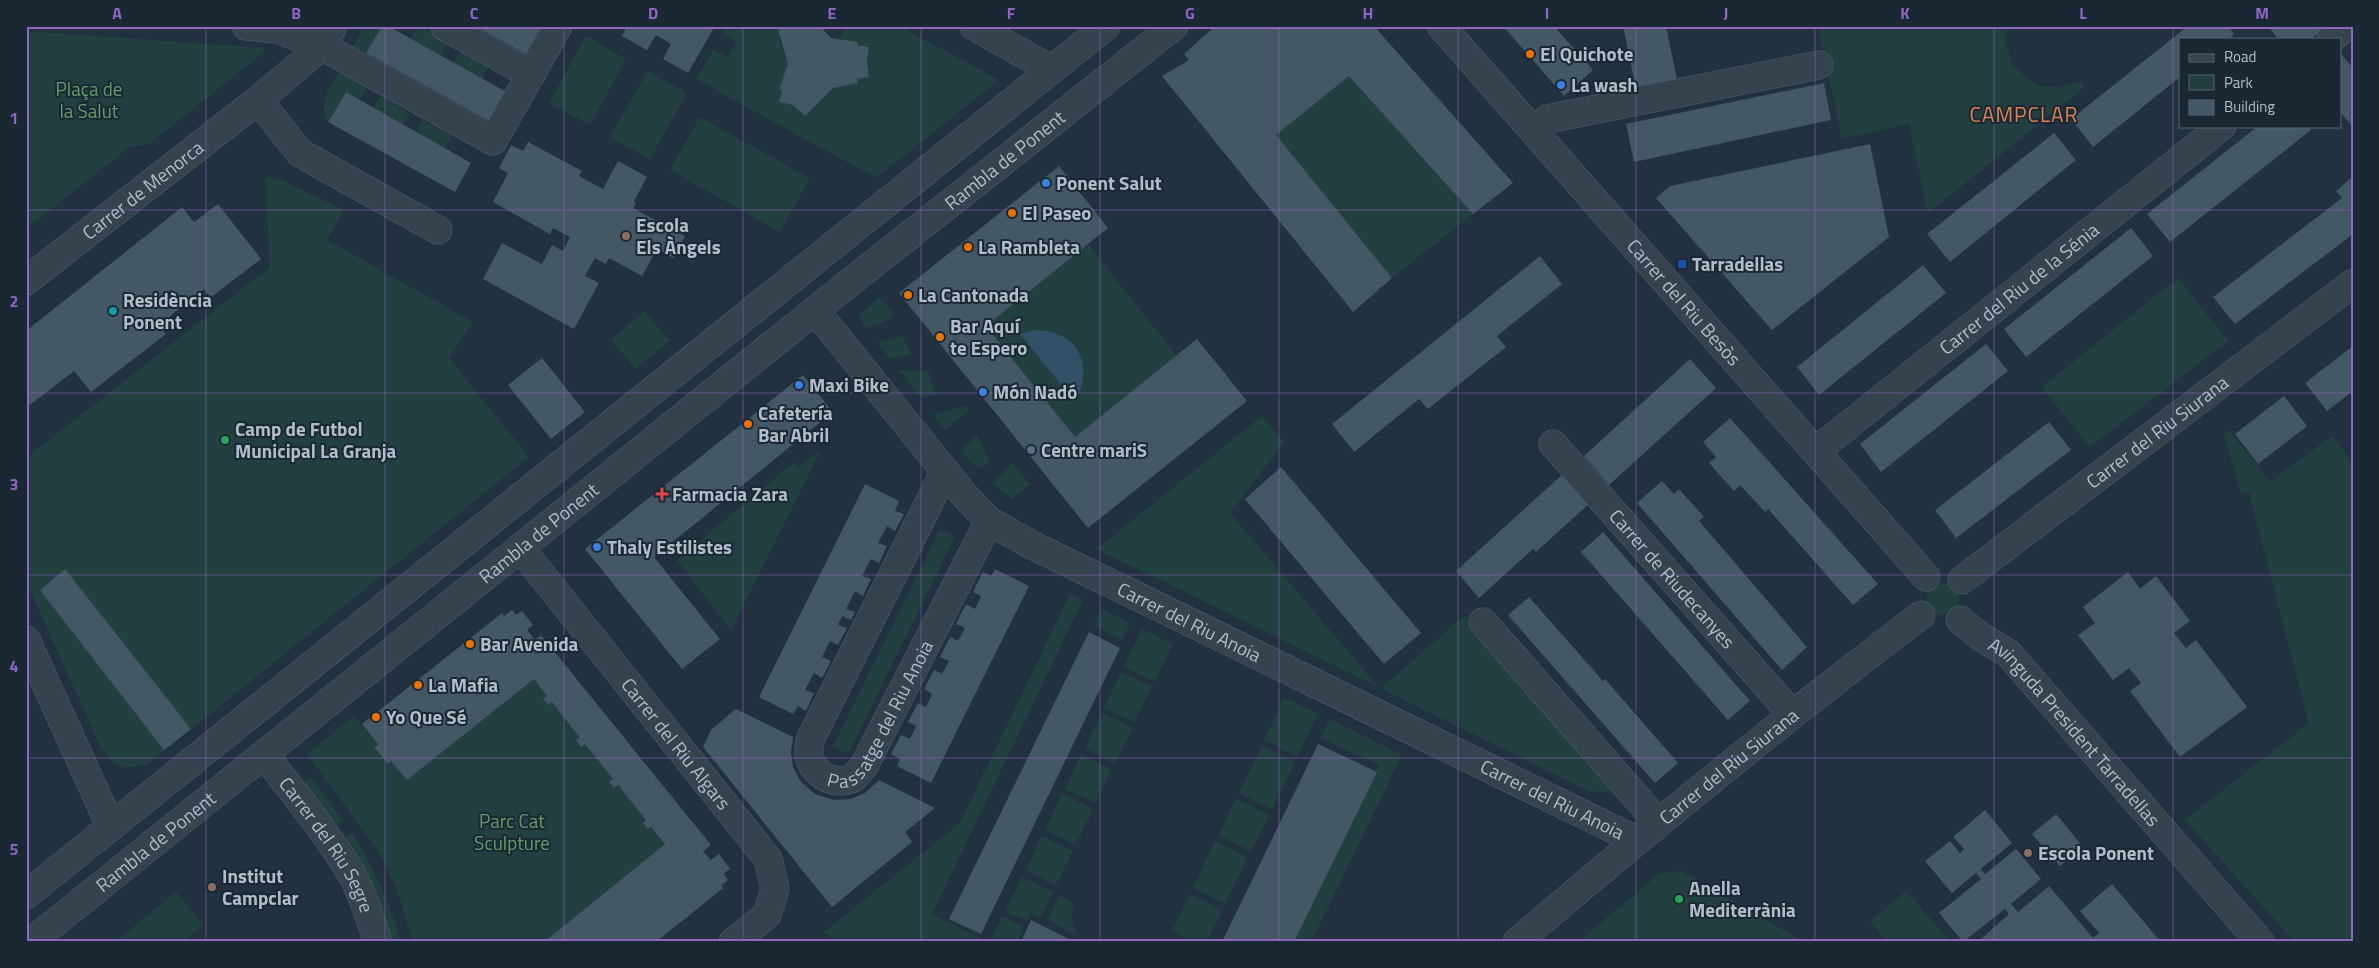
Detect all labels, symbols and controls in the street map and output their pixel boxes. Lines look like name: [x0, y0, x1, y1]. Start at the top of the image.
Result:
text: A: [112, 1, 122, 25]
text: B: [291, 1, 301, 25]
text: C: [470, 1, 479, 25]
text: D: [648, 1, 658, 25]
text: E: [828, 1, 837, 25]
text: F: [1007, 1, 1016, 25]
text: G: [1185, 1, 1195, 25]
text: H: [1363, 1, 1373, 25]
text: I: [1545, 1, 1549, 25]
text: J: [1724, 1, 1728, 25]
text: K: [1900, 1, 1910, 25]
text: L: [2079, 1, 2087, 25]
text: M: [2255, 1, 2269, 25]
legend: [2179, 38, 2342, 128]
place label: El Quichote: [1540, 39, 1634, 68]
text: Road: [2224, 45, 2256, 68]
marker: El Quichote: [1524, 48, 1536, 60]
place label: La wash: [1571, 70, 1638, 99]
text: Park: [2224, 71, 2253, 94]
park label: Plaça de la Salut: [56, 74, 122, 125]
marker: La wash: [1555, 79, 1567, 91]
text: Building: [2224, 95, 2275, 118]
district label: CAMPCLAR: [1970, 98, 2078, 130]
street label: Rambla de Ponent: [938, 102, 1071, 216]
text: 1: [10, 106, 18, 130]
street label: Carrer de Menorca: [75, 133, 210, 246]
place label: Ponent Salut: [1056, 168, 1162, 197]
marker: Ponent Salut: [1040, 177, 1052, 189]
place label: El Paseo: [1022, 198, 1091, 227]
marker: El Paseo: [1006, 207, 1018, 219]
place label: Escola Els Àngels: [636, 210, 721, 261]
street label: Carrer del Riu de la Sénia: [1933, 215, 2105, 361]
marker: Escola Els Àngels: [620, 230, 632, 242]
place label: La Rambleta: [978, 232, 1080, 261]
street label: Carrer del Riu Besòs: [1621, 232, 1749, 372]
marker: La Rambleta: [962, 241, 974, 253]
place label: Tarradellas: [1692, 249, 1783, 278]
marker: Tarradellas: [1676, 258, 1688, 270]
place label: La Cantonada: [918, 280, 1029, 309]
place label: Residència Ponent: [123, 285, 212, 336]
text: 2: [10, 289, 18, 313]
marker: La Cantonada: [902, 289, 914, 301]
marker: Residència Ponent: [107, 305, 119, 317]
place label: Bar Aquí te Espero: [950, 311, 1027, 362]
marker: Bar Aquí te Espero: [934, 331, 946, 343]
street label: Carrer del Riu Siurana: [2080, 368, 2234, 495]
place label: Maxi Bike: [809, 370, 889, 399]
place label: Món Nadó: [993, 377, 1077, 406]
marker: Maxi Bike: [793, 379, 805, 391]
marker: Món Nadó: [977, 386, 989, 398]
place label: Cafetería Bar Abril: [758, 398, 833, 449]
place label: Camp de Futbol Municipal La Granja: [235, 414, 397, 465]
marker: Cafetería Bar Abril: [742, 418, 754, 430]
marker: Camp de Futbol Municipal La Granja: [219, 434, 231, 446]
place label: Centre mariS: [1041, 435, 1147, 464]
marker: Centre mariS: [1025, 444, 1037, 456]
text: 3: [10, 472, 18, 496]
street label: Rambla de Ponent: [472, 475, 605, 590]
place label: Farmacia Zara: [672, 479, 788, 508]
marker: Farmacia Zara: [656, 488, 668, 500]
street label: Carrer de Riudecanyes: [1603, 502, 1743, 655]
place label: Thaly Estilistes: [607, 532, 732, 561]
marker: Thaly Estilistes: [591, 541, 603, 553]
street label: Carrer del Riu Anoia: [1113, 574, 1267, 669]
place label: Bar Avenida: [480, 629, 579, 658]
street label: Avinguda President Tarradellas: [1983, 630, 2168, 833]
street label: Passatge del Riu Anoia: [824, 634, 940, 795]
marker: Bar Avenida: [464, 638, 476, 650]
text: 4: [10, 654, 19, 678]
place label: La Mafia: [428, 670, 499, 699]
street label: Carrer del Riu Algars: [615, 671, 738, 816]
marker: La Mafia: [412, 679, 424, 691]
street label: Carrer del Riu Siurana: [1652, 700, 1805, 831]
place label: Yo Que Sé: [386, 702, 467, 731]
marker: Yo Que Sé: [370, 711, 382, 723]
street label: Carrer del Riu Anoia: [1476, 751, 1630, 846]
street label: Carrer del Riu Segre: [272, 770, 382, 916]
street label: Rambla de Ponent: [89, 784, 222, 899]
park label: Parc Cat Sculpture: [474, 806, 550, 857]
text: 5: [10, 837, 19, 861]
place label: Escola Ponent: [2038, 838, 2154, 867]
marker: Escola Ponent: [2022, 847, 2034, 859]
place label: Institut Campclar: [222, 861, 299, 912]
place label: Anella Mediterrània: [1689, 873, 1796, 924]
marker: Institut Campclar: [206, 881, 218, 893]
marker: Anella Mediterrània: [1673, 893, 1685, 905]

